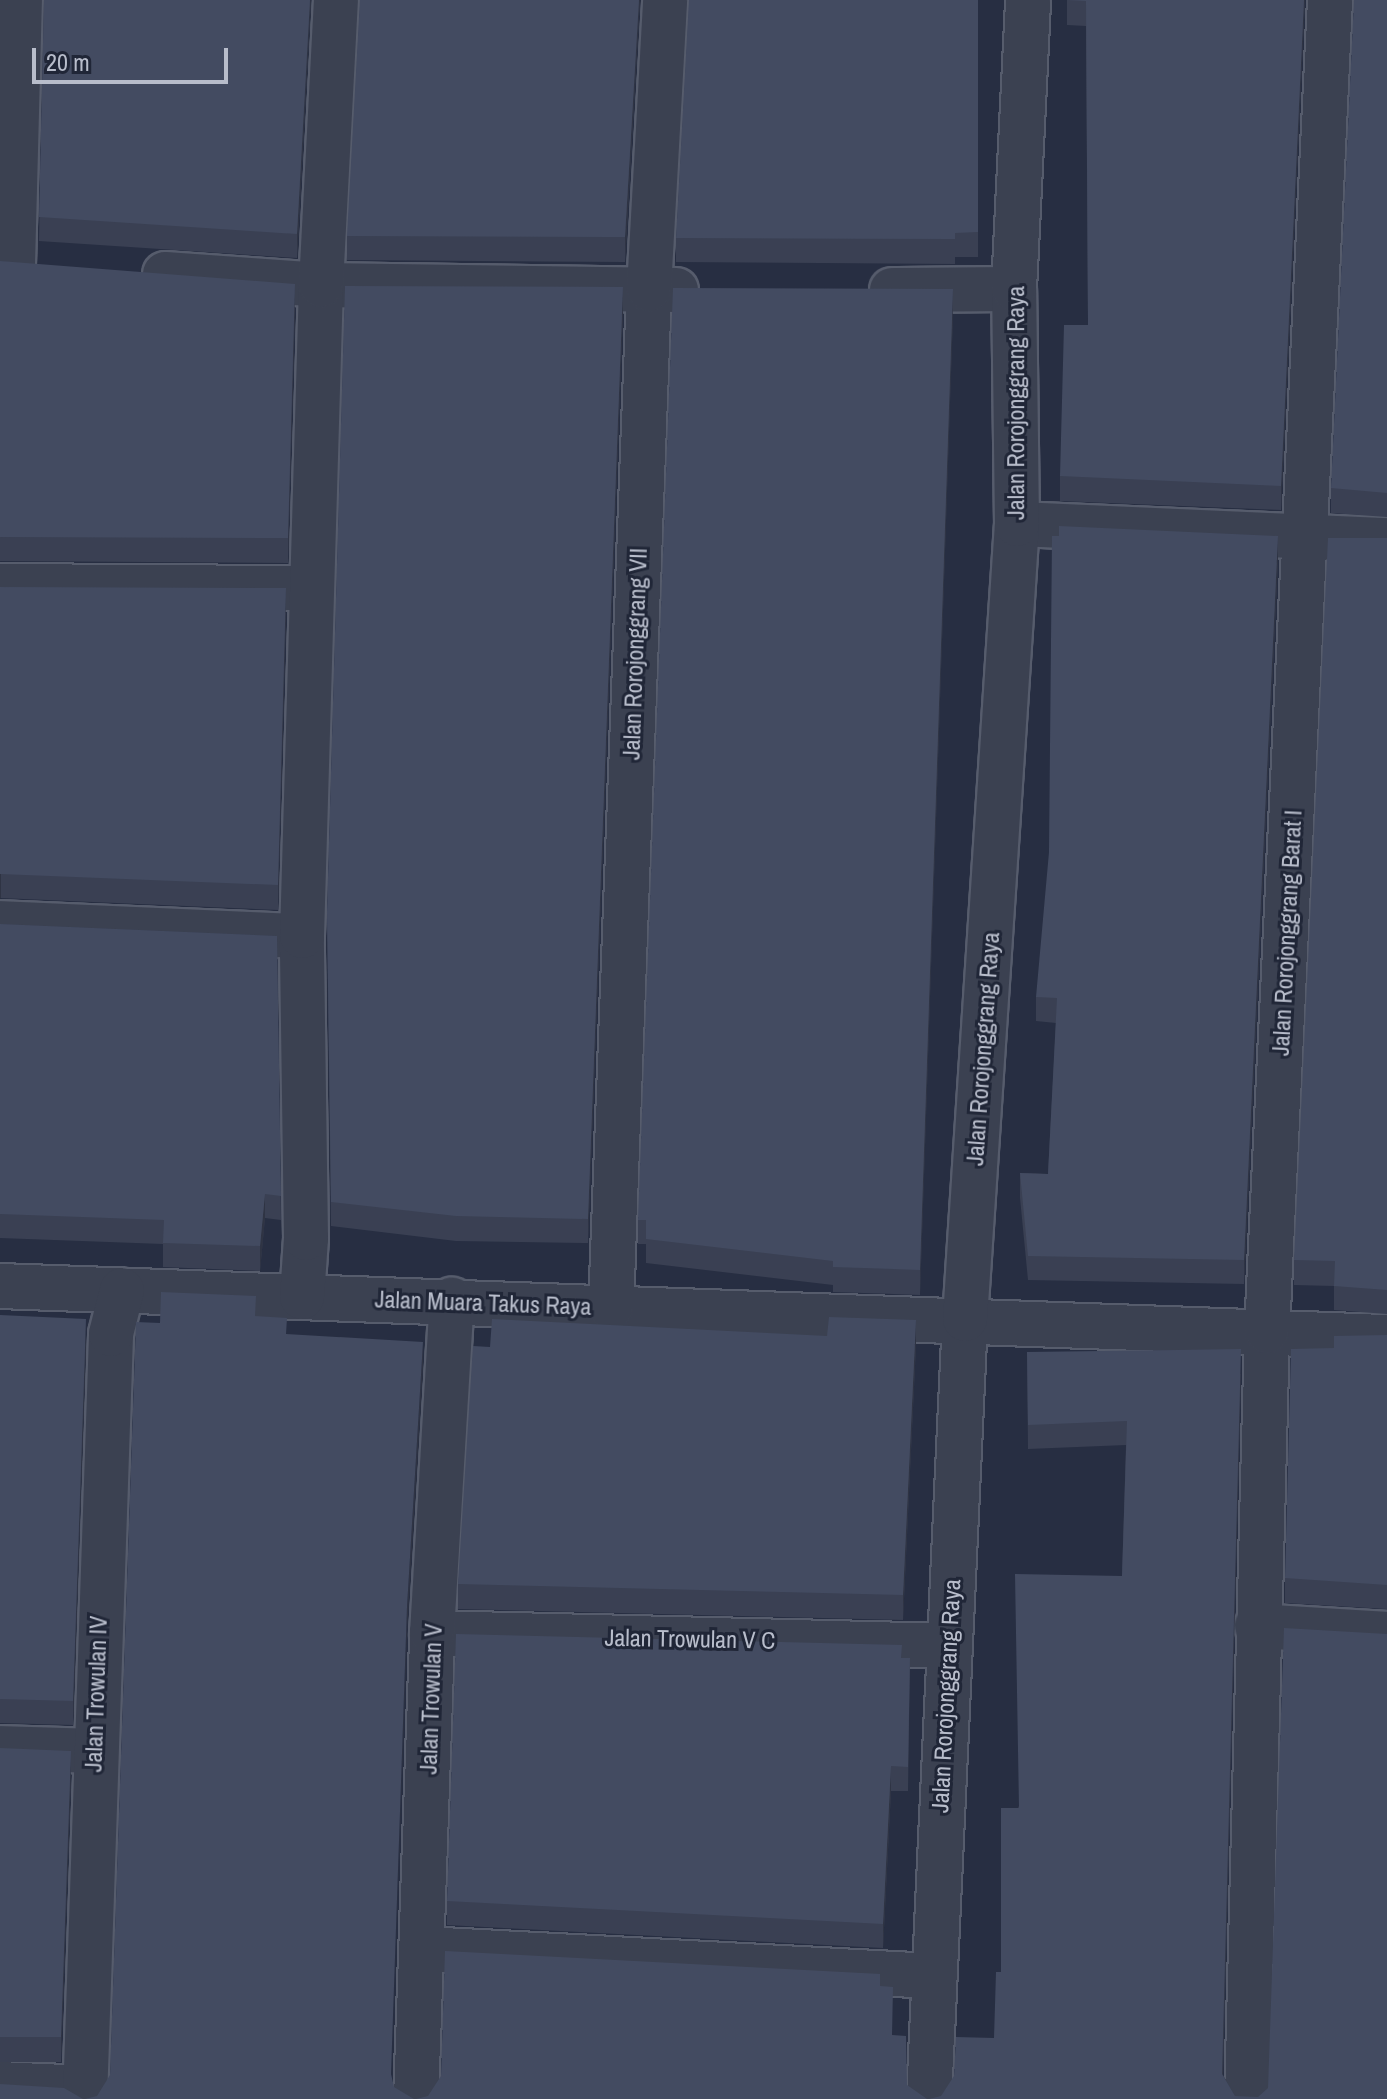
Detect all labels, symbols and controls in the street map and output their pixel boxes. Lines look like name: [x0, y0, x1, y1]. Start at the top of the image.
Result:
scale bar: [36, 32, 232, 82]
text: 20 m: [46, 46, 90, 78]
street label: Jalan Rorojonggrang Raya: [1002, 286, 1030, 520]
street label: Jalan Rorojonggrang VII: [617, 547, 653, 761]
street label: Jalan Rorojonggrang Barat I: [1266, 809, 1308, 1057]
street label: Jalan Rorojonggrang Raya: [960, 931, 1006, 1167]
street label: Jalan Muara Takus Raya: [374, 1285, 592, 1321]
street label: Jalan Rorojonggrang Raya: [925, 1578, 967, 1814]
street label: Jalan Trowulan IV: [79, 1615, 113, 1773]
street label: Jalan Trowulan V: [414, 1623, 448, 1775]
street label: Jalan Trowulan V C: [604, 1623, 776, 1655]

